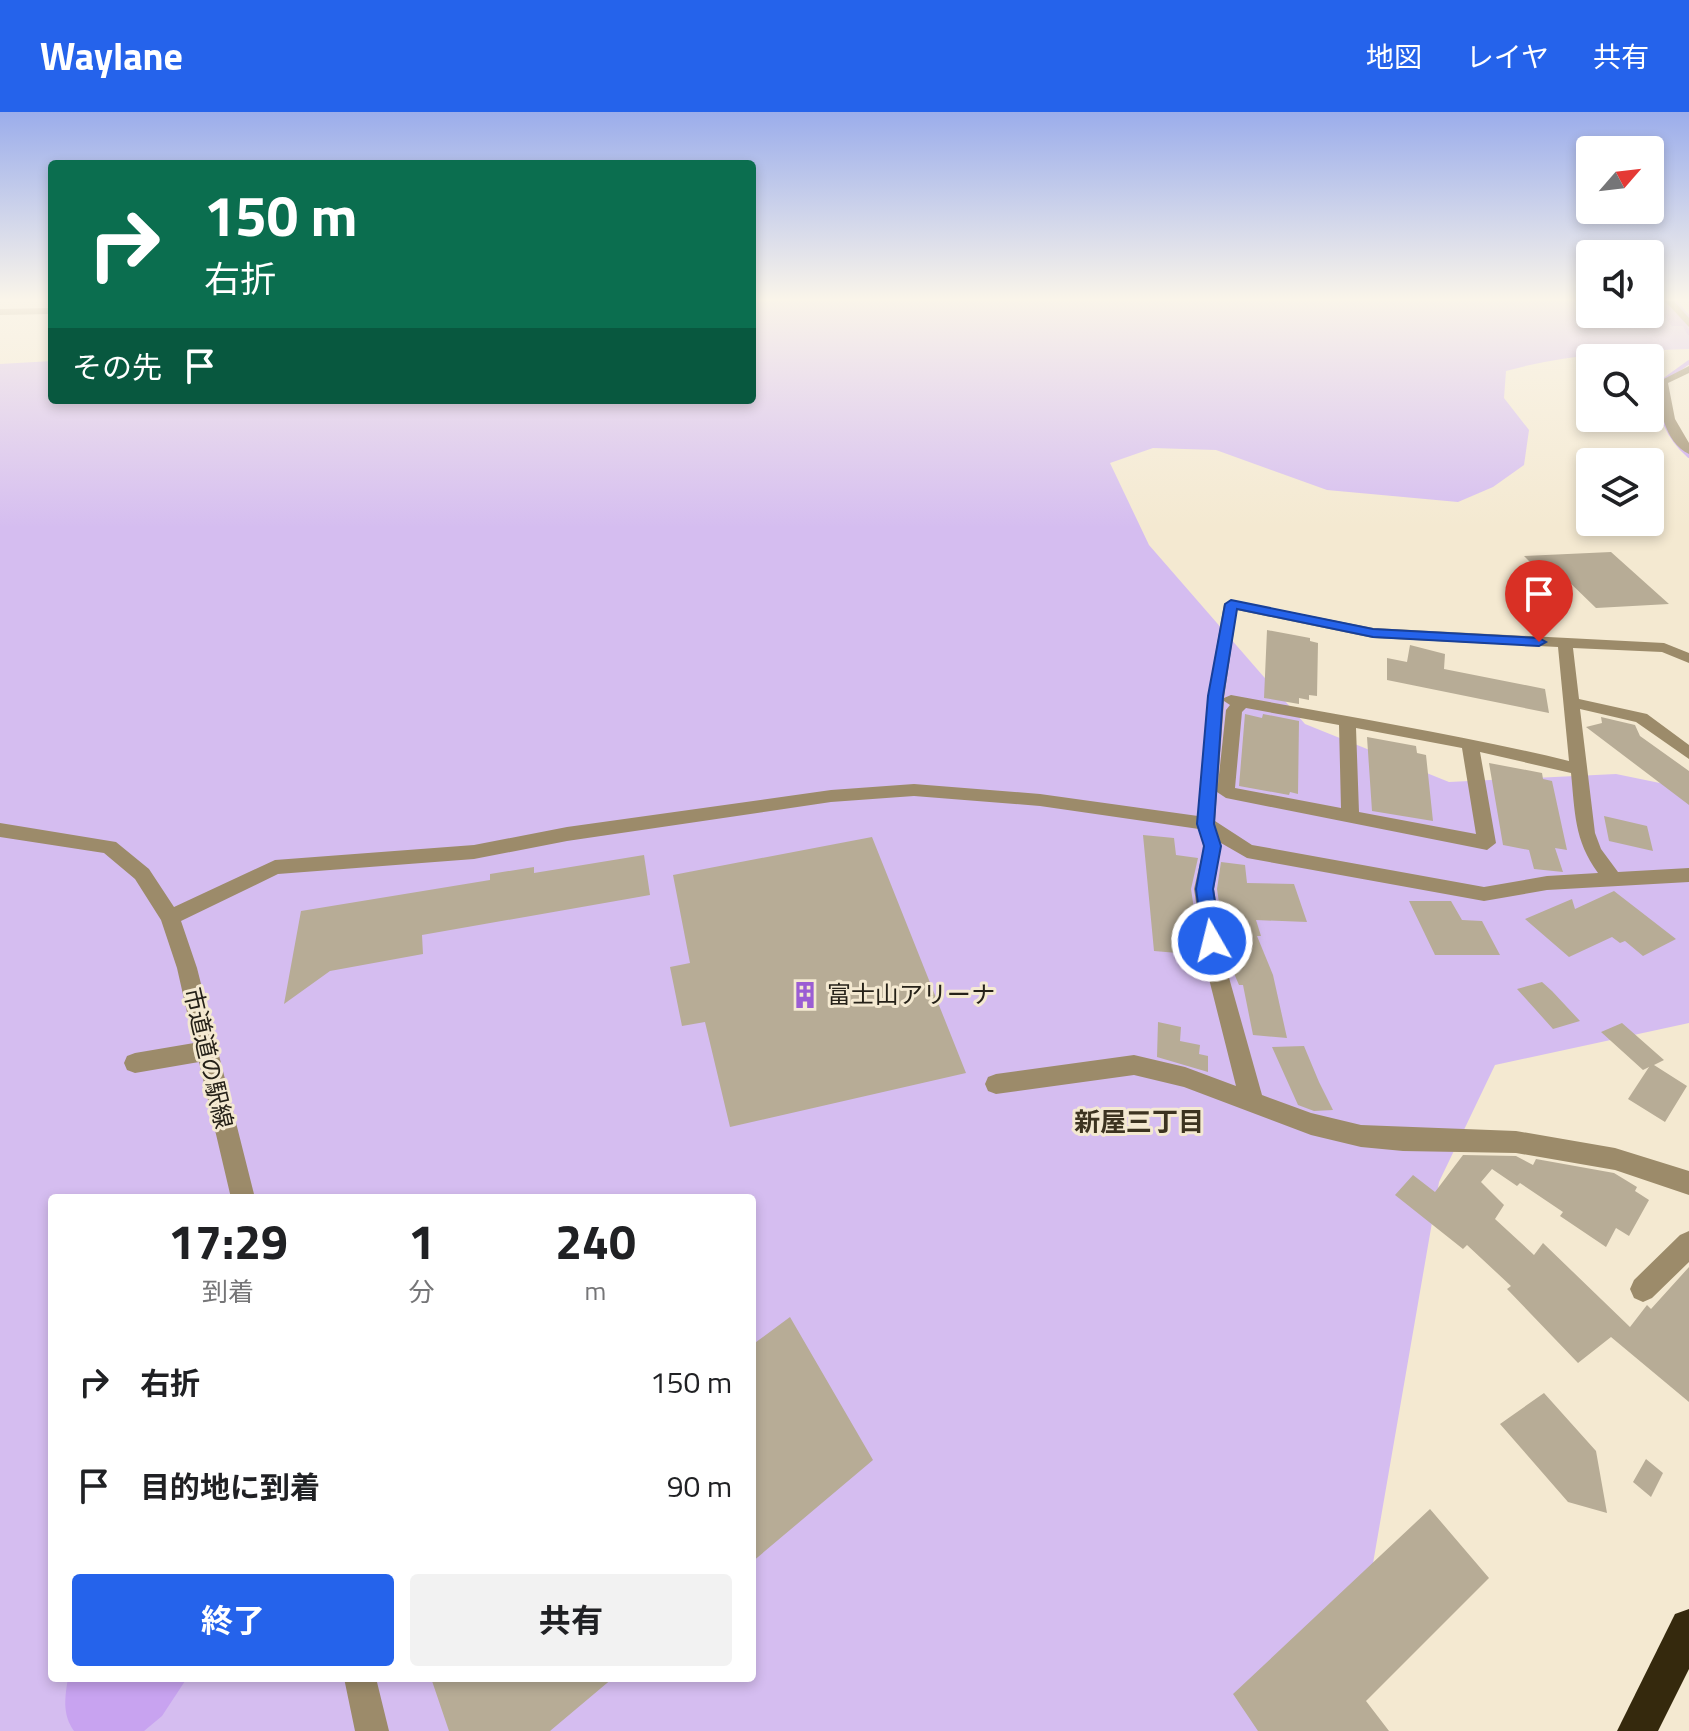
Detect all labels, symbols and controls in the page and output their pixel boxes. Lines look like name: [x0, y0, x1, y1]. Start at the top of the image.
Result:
text: Waylane: [40, 27, 183, 85]
text: 地図: [1366, 35, 1422, 78]
text: レイヤ: [1466, 35, 1549, 78]
text: 共有: [1593, 35, 1649, 78]
north arrow: [1576, 136, 1664, 224]
map controls: [1576, 136, 1664, 536]
text: 150 m: [204, 173, 357, 258]
icon: right: [72, 192, 176, 296]
button: sound: [1576, 240, 1664, 328]
text: 右折: [204, 251, 276, 306]
text: その先: [72, 344, 162, 390]
icon: arrive: [178, 344, 222, 388]
button: search: [1576, 344, 1664, 432]
button: layers: [1576, 448, 1664, 536]
pin: [1505, 560, 1573, 642]
icon: arrive: [1517, 572, 1561, 616]
position arrow: [1170, 899, 1254, 983]
place label: 富士山アリーナ: [827, 976, 995, 1012]
building icon: 富士山アリーナ: [790, 980, 820, 1010]
street label: 市道道の駅線: [175, 984, 243, 1132]
district label: 新屋三丁目: [1074, 1102, 1204, 1141]
text: 17:29: [168, 1205, 288, 1278]
text: 1: [408, 1205, 435, 1278]
text: 240: [555, 1205, 636, 1278]
text: m: [585, 1271, 606, 1310]
text: 到着: [202, 1272, 254, 1311]
text: 分: [409, 1272, 435, 1311]
text: 150 m: [650, 1359, 732, 1405]
icon: right: [72, 1360, 116, 1404]
text: 右折: [140, 1360, 200, 1406]
text: 90 m: [667, 1463, 732, 1509]
icon: arrive: [72, 1464, 116, 1508]
text: 目的地に到着: [140, 1464, 320, 1510]
button: 終了: [72, 1574, 394, 1666]
button: 共有: [410, 1574, 732, 1666]

